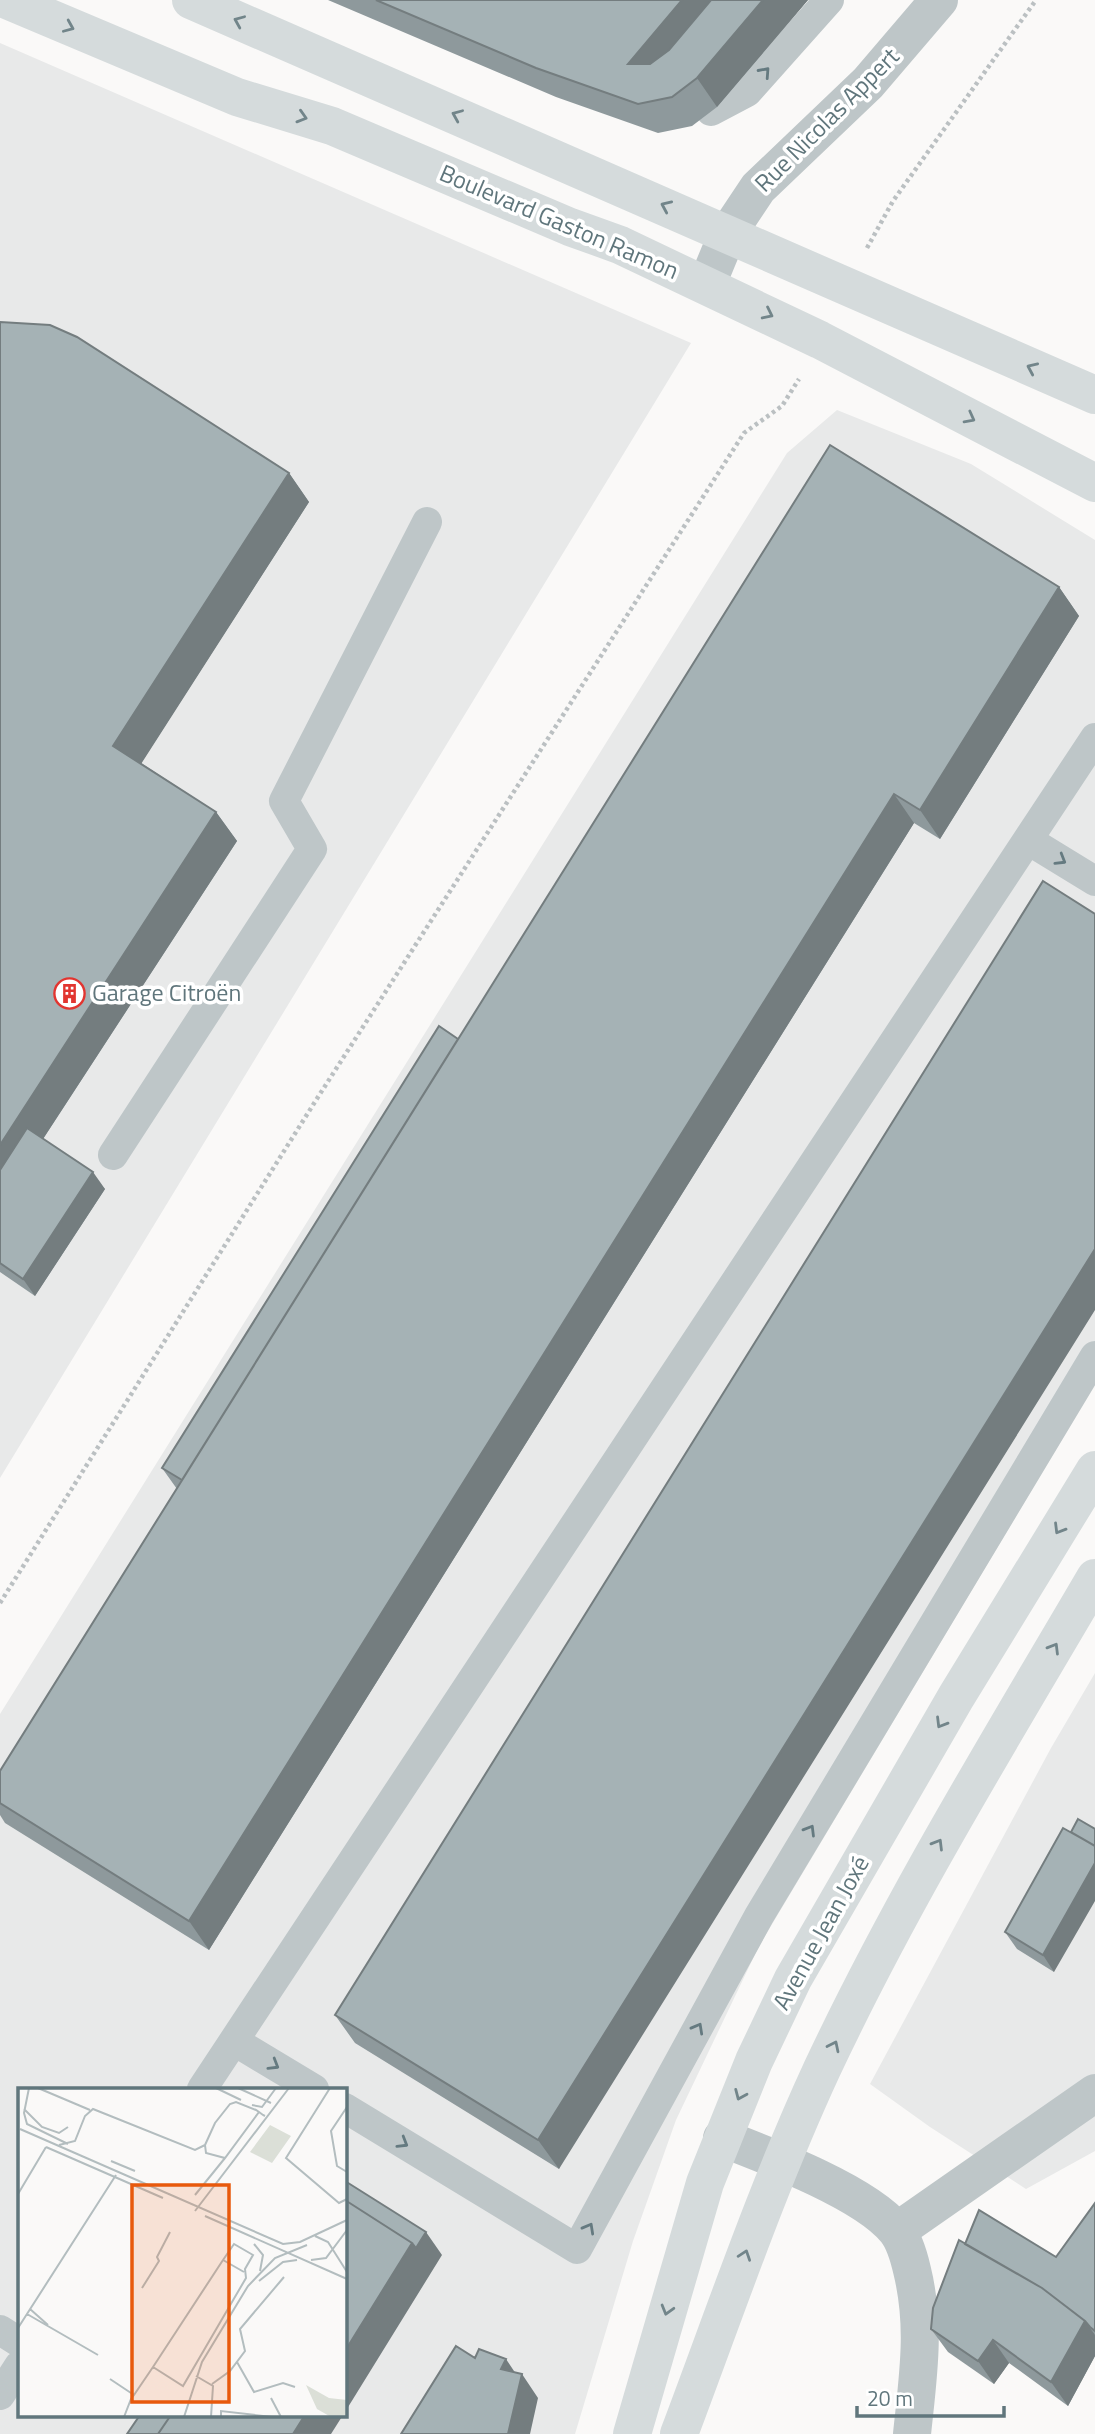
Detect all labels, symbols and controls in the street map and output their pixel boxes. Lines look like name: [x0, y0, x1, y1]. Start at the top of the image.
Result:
one-way arrow: [234, 15, 246, 29]
one-way arrow: [63, 18, 75, 32]
street label: Rue Nicolas Appert: [746, 38, 907, 200]
one-way arrow: [757, 67, 770, 80]
one-way arrow: [296, 109, 308, 124]
one-way arrow: [452, 109, 464, 123]
street label: Boulevard Gaston Ramon: [434, 154, 685, 288]
one-way arrow: [661, 200, 673, 214]
one-way arrow: [761, 306, 773, 320]
one-way arrow: [1027, 362, 1039, 376]
one-way arrow: [963, 410, 975, 423]
one-way arrow: [1054, 852, 1067, 865]
place label: Garage Citroën: [92, 974, 241, 1010]
building icon: Garage Citroën: [52, 976, 86, 1010]
one-way arrow: [1055, 1521, 1068, 1534]
one-way arrow: [1046, 1643, 1059, 1655]
one-way arrow: [936, 1716, 949, 1728]
one-way arrow: [802, 1825, 815, 1838]
one-way arrow: [930, 1838, 943, 1851]
street label: Avenue Jean Joxé: [763, 1849, 877, 2016]
one-way arrow: [689, 2023, 703, 2035]
one-way arrow: [825, 2041, 839, 2053]
one-way arrow: [266, 2057, 279, 2070]
inset map: [18, 2088, 346, 2416]
one-way arrow: [734, 2088, 748, 2100]
one-way arrow: [396, 2135, 409, 2148]
one-way arrow: [580, 2222, 594, 2235]
one-way arrow: [737, 2250, 751, 2262]
one-way arrow: [660, 2304, 675, 2316]
scale bar: [857, 2374, 1004, 2418]
text: 20 m: [867, 2382, 913, 2414]

